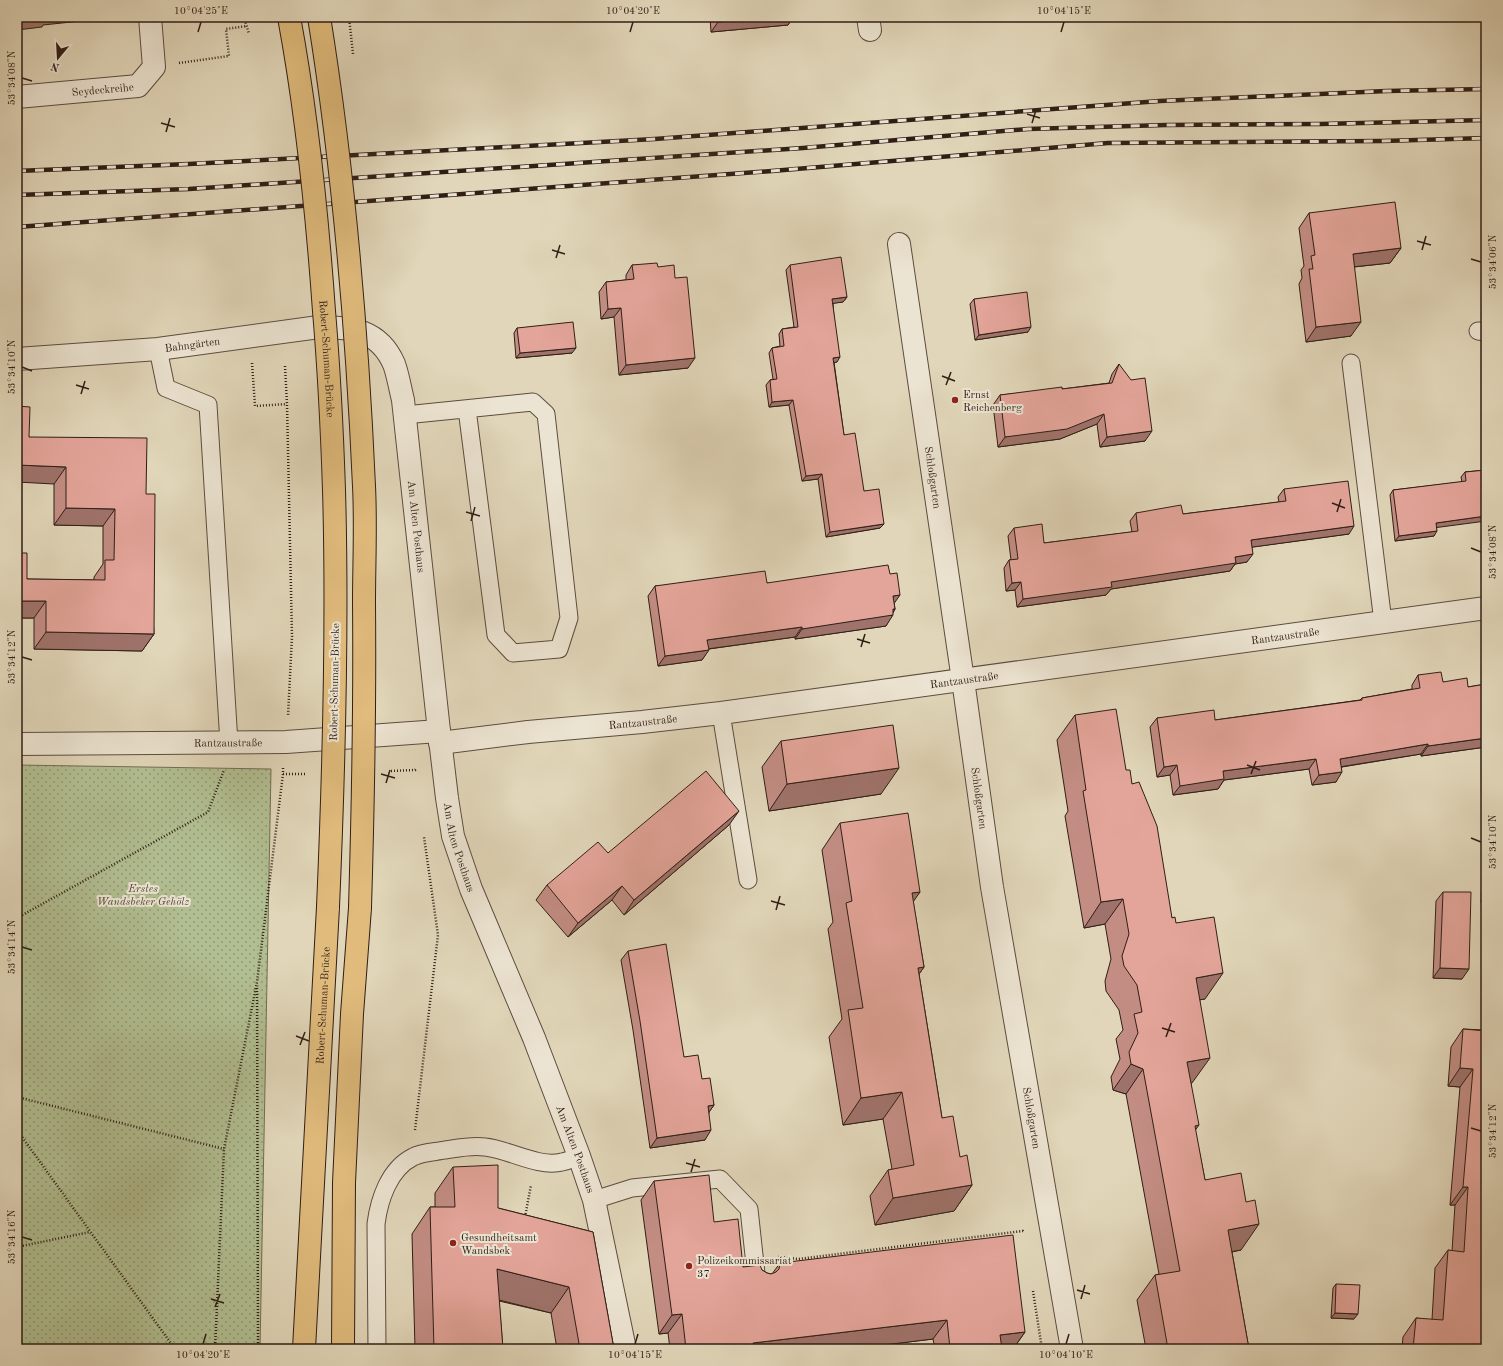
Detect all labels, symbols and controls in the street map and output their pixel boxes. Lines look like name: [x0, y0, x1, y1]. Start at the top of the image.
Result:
text: 10°04'25"E: [174, 6, 228, 16]
text: 10°04'20"E: [606, 6, 660, 16]
text: 10°04'15"E: [1037, 6, 1091, 16]
north arrow: [38, 38, 78, 78]
text: 53°34'08"N: [7, 50, 17, 105]
text: N: [49, 59, 61, 73]
street label: Seydeckreihe: [71, 82, 134, 99]
text: 53°34'06"N: [1488, 234, 1498, 289]
street label: Robert-Schuman-Brücke: [316, 300, 335, 418]
street label: Bahngärten: [164, 337, 221, 355]
text: 53°34'10"N: [7, 339, 17, 394]
place label: Ernst Reichenberg: [963, 390, 1022, 414]
marker: Ernst Reichenberg: [950, 395, 960, 405]
street label: Schloßgarten: [922, 446, 942, 510]
street label: Am Alten Posthaus: [405, 480, 426, 573]
text: 53°34'08"N: [1488, 524, 1498, 579]
street label: Robert-Schuman-Brücke: [329, 623, 342, 741]
street label: Rantzaustraße: [1250, 627, 1320, 647]
text: 53°34'12"N: [7, 629, 17, 684]
street label: Rantzaustraße: [929, 671, 999, 691]
street label: Rantzaustraße: [608, 714, 678, 732]
street label: Rantzaustraße: [194, 738, 262, 750]
street label: Schloßgarten: [968, 767, 988, 830]
street label: Am Alten Posthaus: [441, 802, 476, 894]
text: 53°34'10"N: [1488, 814, 1498, 869]
park label: Erstes Wandsbeker Gehölz: [97, 884, 189, 908]
text: 53°34'14"N: [7, 919, 17, 974]
street label: Robert-Schuman-Brücke: [315, 946, 333, 1065]
street label: Schloßgarten: [1020, 1086, 1041, 1150]
text: 53°34'12"N: [1488, 1103, 1498, 1158]
street label: Am Alten Posthaus: [553, 1104, 595, 1195]
text: 53°34'16"N: [7, 1209, 17, 1264]
place label: Gesundheitsamt Wandsbek: [461, 1233, 537, 1257]
marker: Gesundheitsamt Wandsbek: [448, 1238, 458, 1248]
place label: Polizeikommissariat 37: [697, 1256, 792, 1280]
marker: Polizeikommissariat 37: [684, 1261, 694, 1271]
text: 10°04'20"E: [176, 1350, 230, 1360]
text: 10°04'15"E: [608, 1350, 662, 1360]
text: 10°04'10"E: [1039, 1350, 1093, 1360]

